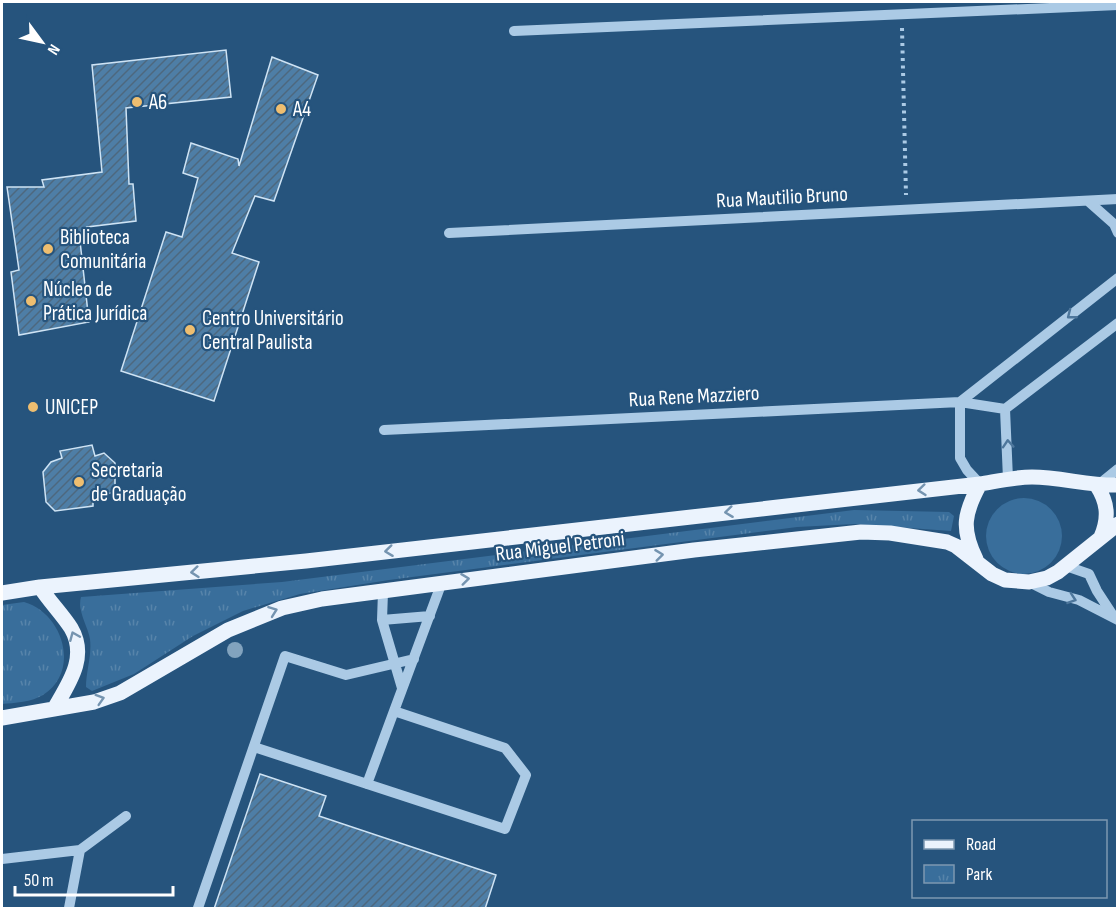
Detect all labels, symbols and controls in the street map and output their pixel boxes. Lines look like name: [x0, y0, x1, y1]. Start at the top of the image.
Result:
north arrow: [12, 12, 72, 72]
text: N: [43, 41, 64, 58]
place label: A6: [148, 90, 167, 115]
marker: A6: [130, 95, 144, 109]
place label: A4: [292, 97, 311, 122]
marker: A4: [274, 102, 288, 116]
street label: Rua Mautilio Bruno: [716, 182, 848, 213]
place label: Biblioteca Comunitária: [60, 225, 146, 274]
marker: Biblioteca Comunitária: [41, 242, 55, 256]
place label: Núcleo de Prática Jurídica: [43, 277, 147, 326]
marker: Núcleo de Prática Jurídica: [24, 294, 38, 308]
place label: Centro Universitário Central Paulista: [202, 306, 344, 355]
one-way arrow: [1067, 307, 1078, 318]
marker: Centro Universitário Central Paulista: [183, 323, 197, 337]
street label: Rua Rene Mazziero: [628, 381, 760, 412]
place label: UNICEP: [45, 395, 98, 420]
marker: UNICEP: [26, 400, 40, 414]
one-way arrow: [1002, 439, 1015, 448]
place label: Secretaria de Graduação: [91, 458, 186, 507]
marker: Secretaria de Graduação: [72, 475, 86, 489]
one-way arrow: [918, 483, 927, 496]
one-way arrow: [724, 506, 733, 518]
street label: Rua Miguel Petroni: [494, 526, 626, 567]
one-way arrow: [384, 545, 393, 557]
one-way arrow: [654, 549, 663, 562]
one-way arrow: [190, 565, 199, 578]
one-way arrow: [461, 573, 470, 586]
one-way arrow: [1066, 591, 1077, 604]
one-way arrow: [267, 606, 278, 619]
one-way arrow: [69, 632, 81, 643]
one-way arrow: [94, 694, 105, 706]
legend: [912, 820, 1107, 898]
text: Road: [966, 834, 996, 855]
scale bar: [15, 859, 172, 897]
text: Park: [966, 864, 992, 885]
text: 50 m: [24, 870, 54, 891]

